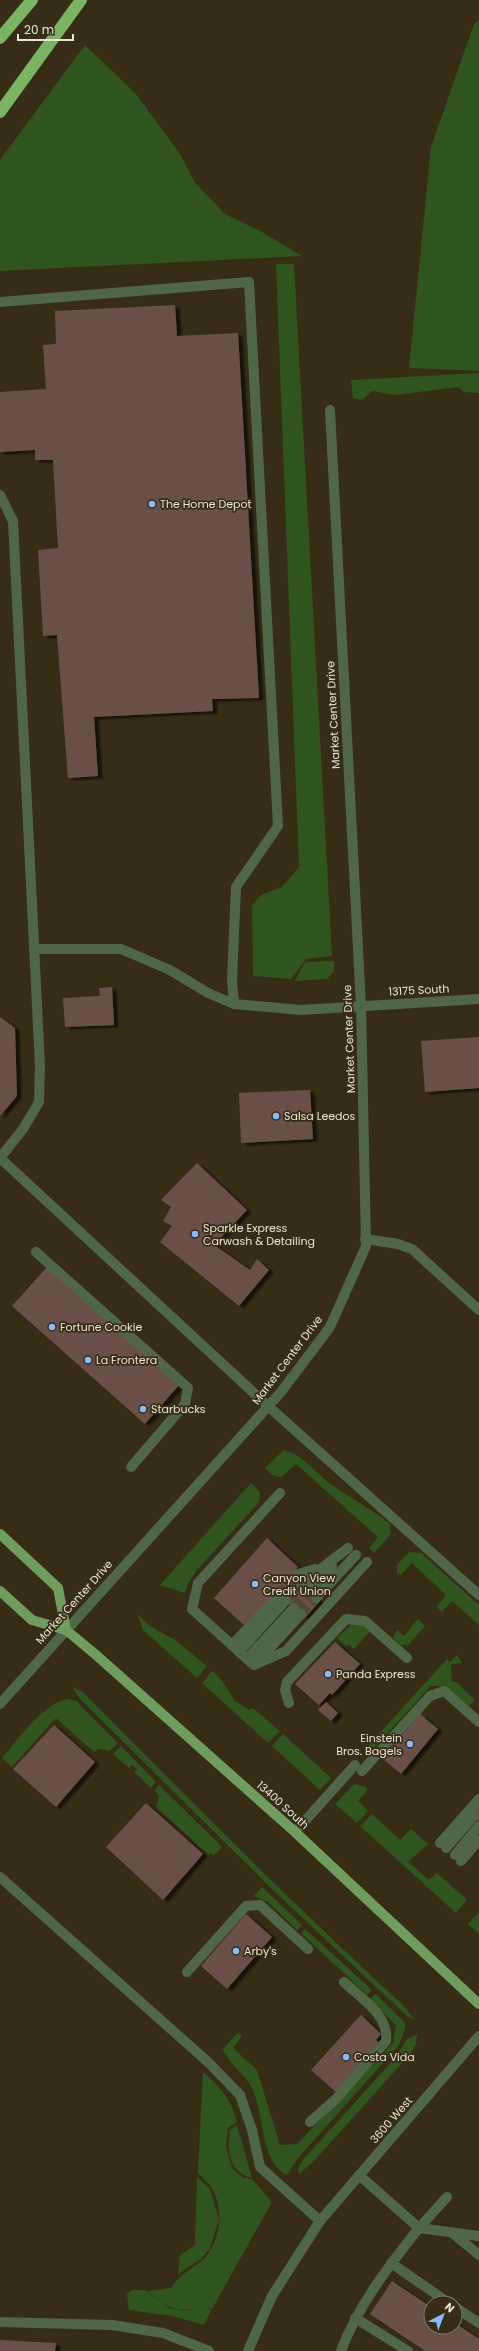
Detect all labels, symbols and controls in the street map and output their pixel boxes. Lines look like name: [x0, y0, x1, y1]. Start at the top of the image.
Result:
scale bar: [18, 16, 73, 42]
text: 20 m: [24, 21, 54, 38]
place label: The Home Depot: [160, 496, 252, 512]
marker: The Home Depot: [147, 499, 157, 509]
street label: Market Center Drive: [322, 660, 344, 769]
street label: 13175 South: [388, 980, 450, 1000]
street label: Market Center Drive: [339, 984, 359, 1093]
place label: Salsa Leedos: [284, 1108, 356, 1124]
marker: Salsa Leedos: [271, 1111, 281, 1121]
place label: Sparkle Express Carwash & Detailing: [203, 1220, 315, 1249]
marker: Sparkle Express Carwash & Detailing: [190, 1229, 200, 1239]
street label: Market Center Drive: [248, 1312, 326, 1408]
place label: Fortune Cookie: [60, 1319, 142, 1335]
marker: Fortune Cookie: [47, 1322, 57, 1332]
place label: La Frontera: [96, 1352, 157, 1368]
marker: La Frontera: [83, 1355, 93, 1365]
place label: Starbucks: [151, 1401, 206, 1417]
marker: Starbucks: [138, 1404, 148, 1414]
street label: Market Center Drive: [32, 1556, 116, 1648]
place label: Canyon View Credit Union: [263, 1570, 335, 1599]
marker: Canyon View Credit Union: [250, 1579, 260, 1589]
place label: Panda Express: [336, 1666, 416, 1682]
marker: Panda Express: [323, 1669, 333, 1679]
place label: Einstein Bros. Bagels: [336, 1730, 402, 1759]
marker: Einstein Bros. Bagels: [405, 1739, 415, 1749]
street label: 13400 South: [253, 1777, 313, 1833]
place label: Arby's: [244, 1943, 277, 1959]
marker: Arby's: [231, 1946, 241, 1956]
place label: Costa Vida: [354, 2049, 415, 2065]
marker: Costa Vida: [341, 2052, 351, 2062]
street label: 3600 West: [366, 2093, 416, 2147]
north arrow: [423, 2295, 463, 2335]
text: N: [441, 2299, 458, 2316]

